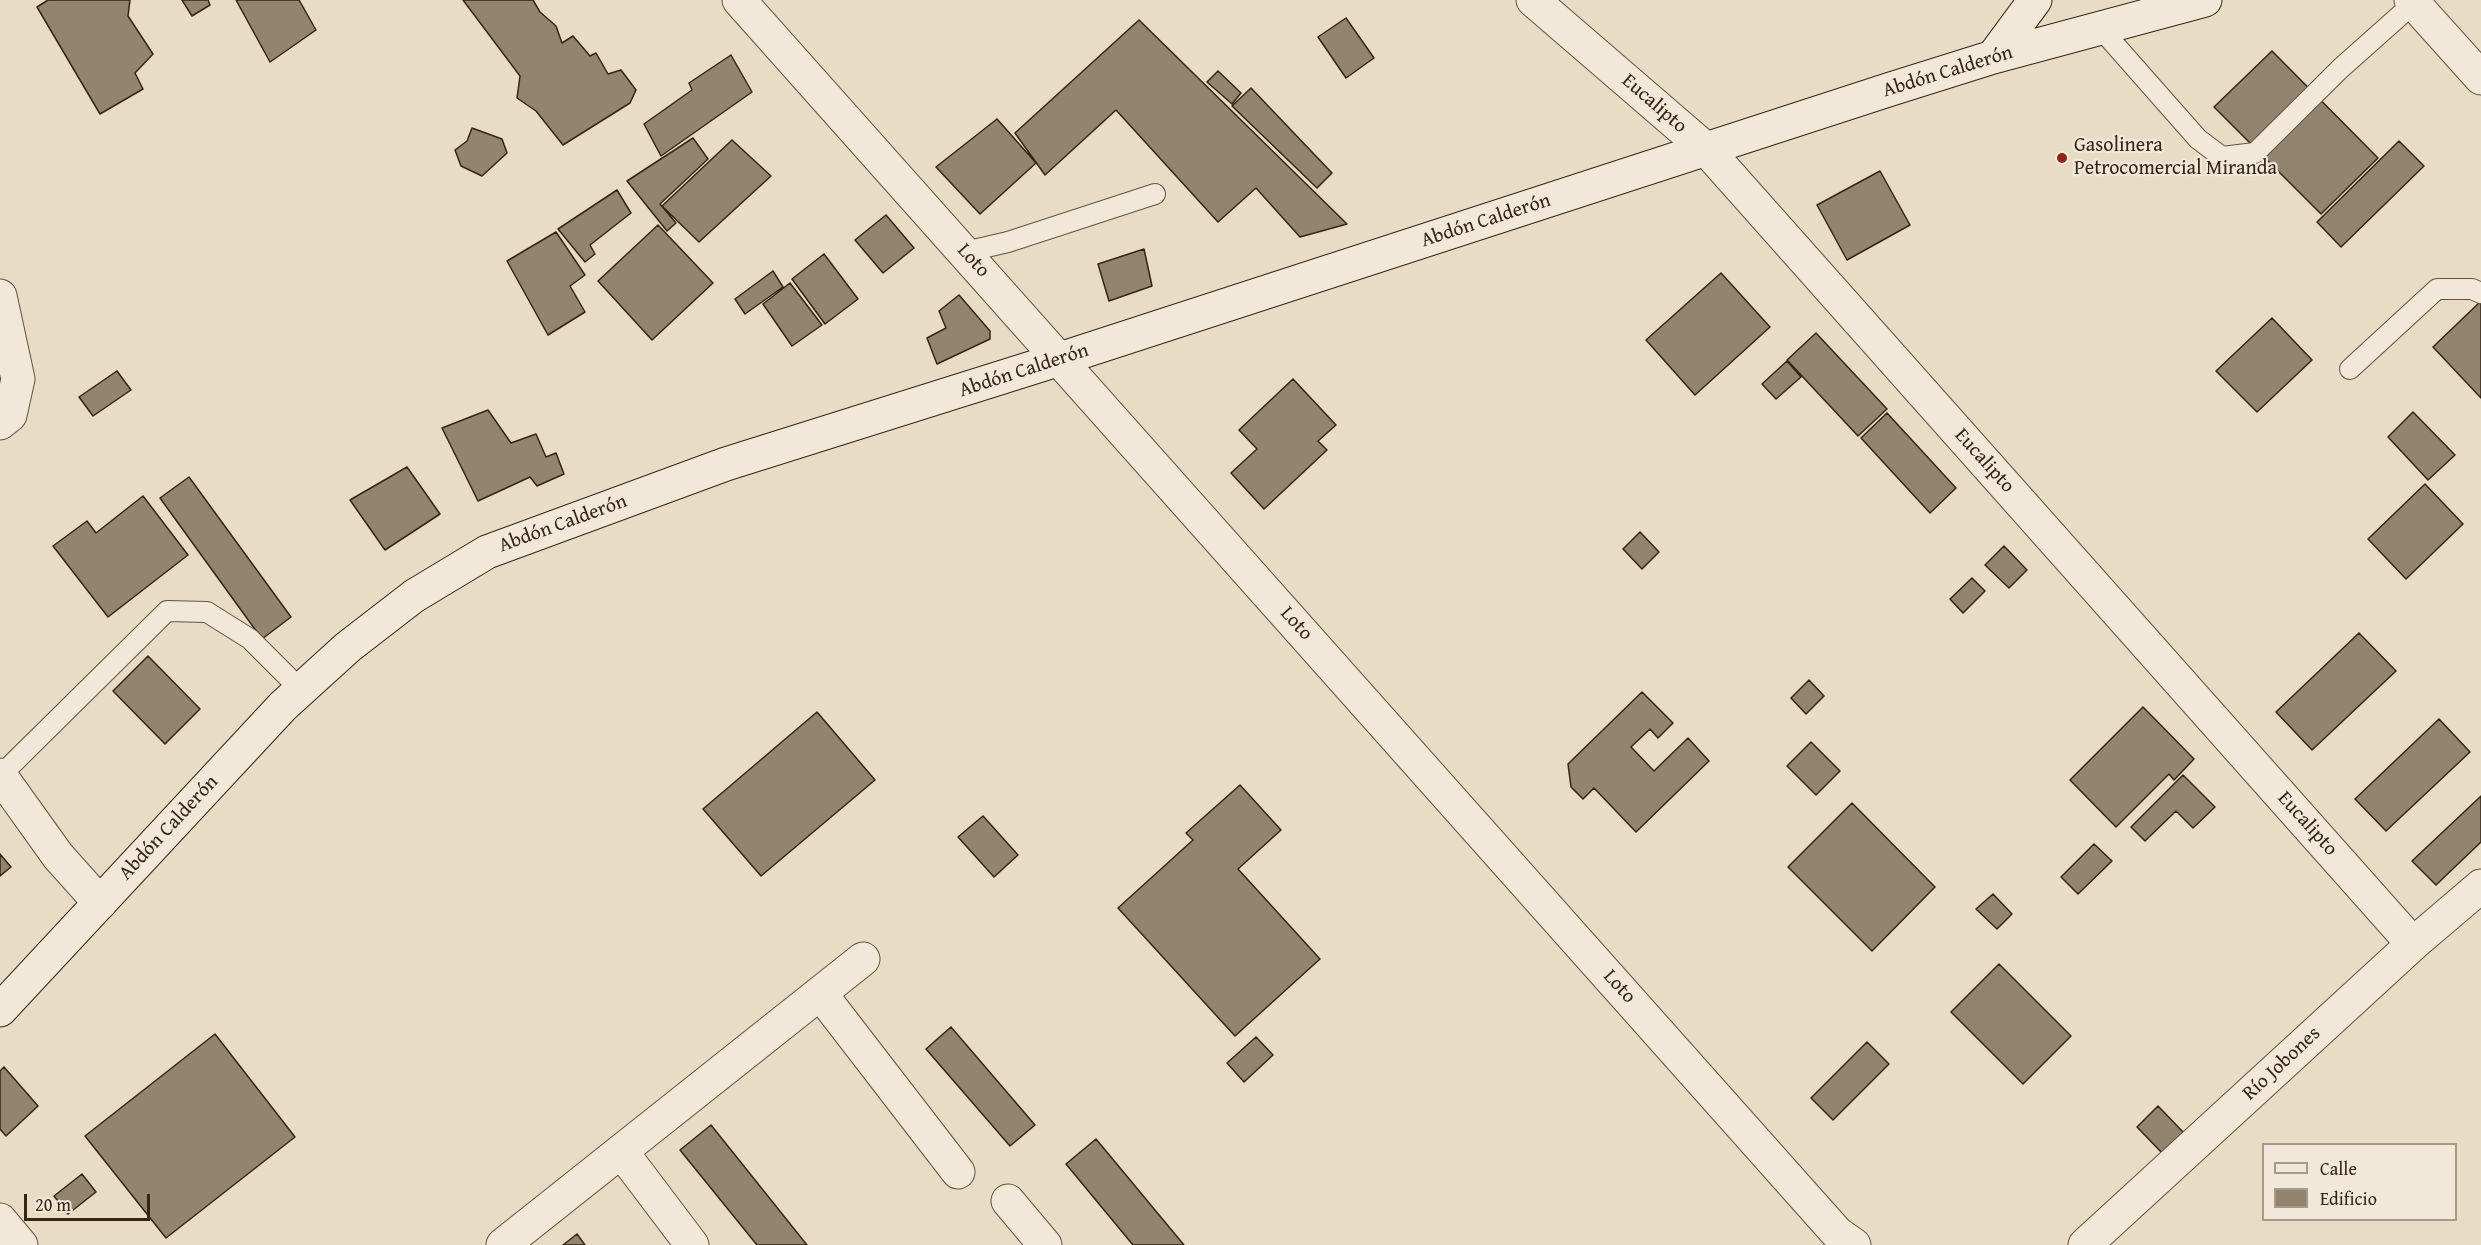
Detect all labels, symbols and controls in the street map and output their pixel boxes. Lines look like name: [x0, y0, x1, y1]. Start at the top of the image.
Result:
street label: Abdón Calderón: [1880, 41, 2016, 103]
street label: Eucalipto: [1616, 69, 1692, 139]
place label: Gasolinera Petrocomercial Miranda: [2074, 134, 2277, 181]
marker: Gasolinera Petrocomercial Miranda: [2055, 151, 2069, 165]
street label: Abdón Calderón: [1418, 189, 1554, 253]
street label: Loto: [952, 239, 994, 283]
street label: Abdón Calderón: [956, 339, 1092, 403]
street label: Eucalipto: [1949, 424, 2019, 498]
street label: Abdón Calderón: [496, 490, 630, 558]
street label: Loto: [1275, 602, 1317, 646]
street label: Abdón Calderón: [114, 771, 224, 885]
street label: Eucalipto: [2272, 787, 2342, 861]
street label: Loto: [1598, 965, 1640, 1009]
street label: Río Jobones: [2238, 1022, 2326, 1106]
legend: [2262, 1143, 2457, 1221]
text: Calle: [2320, 1155, 2357, 1182]
scale bar: [27, 1182, 153, 1220]
text: Edificio: [2320, 1185, 2377, 1212]
text: 20 m: [35, 1191, 71, 1218]

